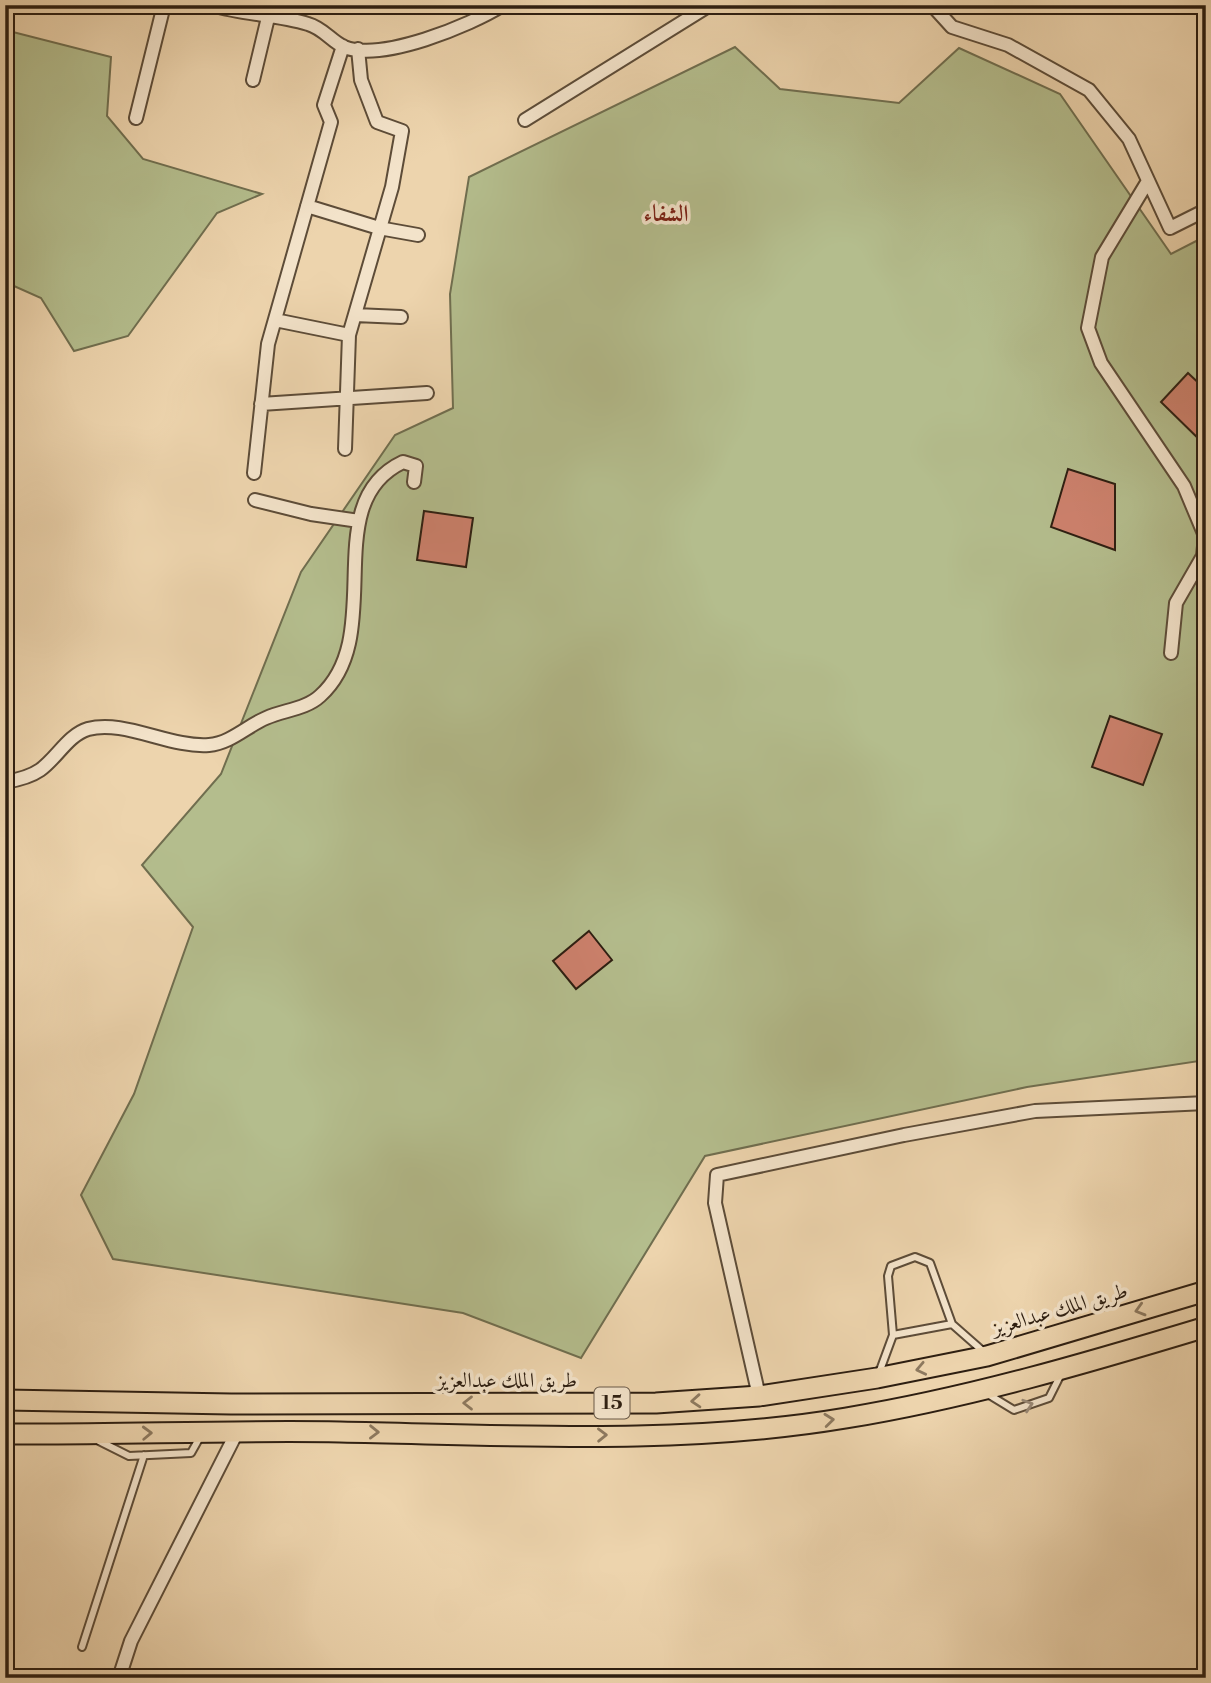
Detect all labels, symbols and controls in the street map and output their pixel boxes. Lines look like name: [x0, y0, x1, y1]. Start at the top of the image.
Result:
district label: الشفاء: [644, 200, 688, 228]
street label: طريق الملك عبدالعزيز: [987, 1278, 1131, 1342]
one-way arrow: [1135, 1302, 1147, 1317]
one-way arrow: [915, 1361, 927, 1376]
street label: طريق الملك عبدالعزيز: [435, 1368, 577, 1394]
road number: 15: [594, 1387, 630, 1418]
one-way arrow: [690, 1393, 701, 1408]
one-way arrow: [463, 1395, 473, 1411]
one-way arrow: [1022, 1399, 1034, 1413]
one-way arrow: [823, 1413, 834, 1428]
one-way arrow: [142, 1425, 153, 1440]
one-way arrow: [369, 1425, 380, 1440]
one-way arrow: [597, 1427, 608, 1442]

